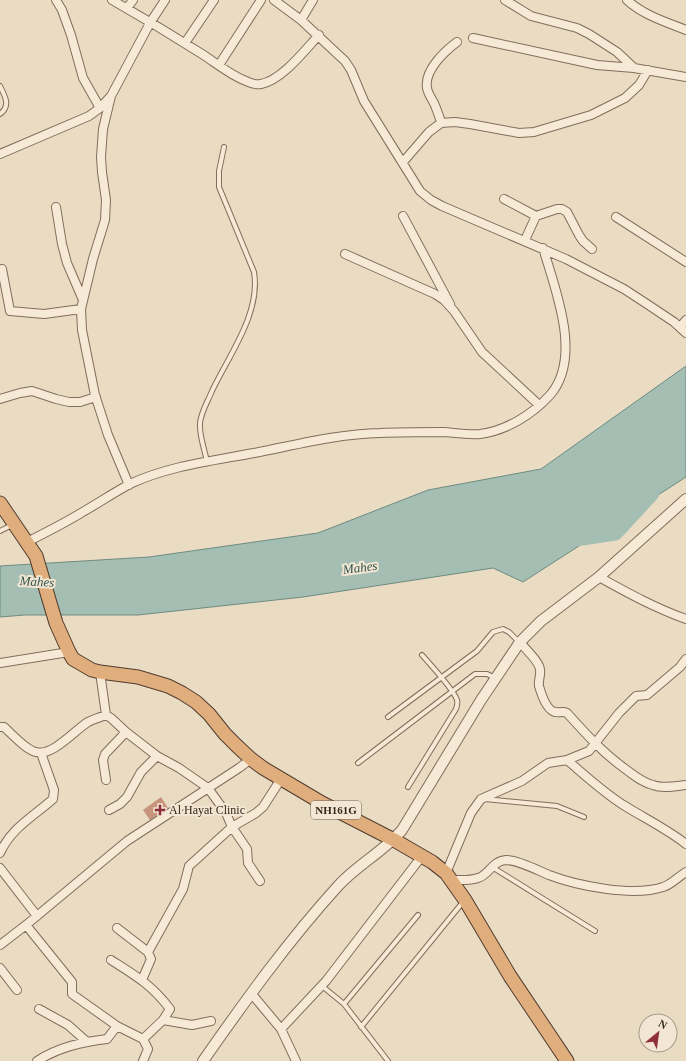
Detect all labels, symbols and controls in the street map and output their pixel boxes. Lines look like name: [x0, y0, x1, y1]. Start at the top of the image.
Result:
water label: Mahes: [341, 558, 378, 577]
water label: Mahes: [18, 573, 55, 590]
road number: NH161G: [311, 801, 361, 819]
place label: Al Hayat Clinic: [169, 803, 245, 817]
marker: Al Hayat Clinic: [154, 804, 166, 816]
north arrow: [638, 1013, 678, 1053]
text: N: [656, 1017, 669, 1031]

